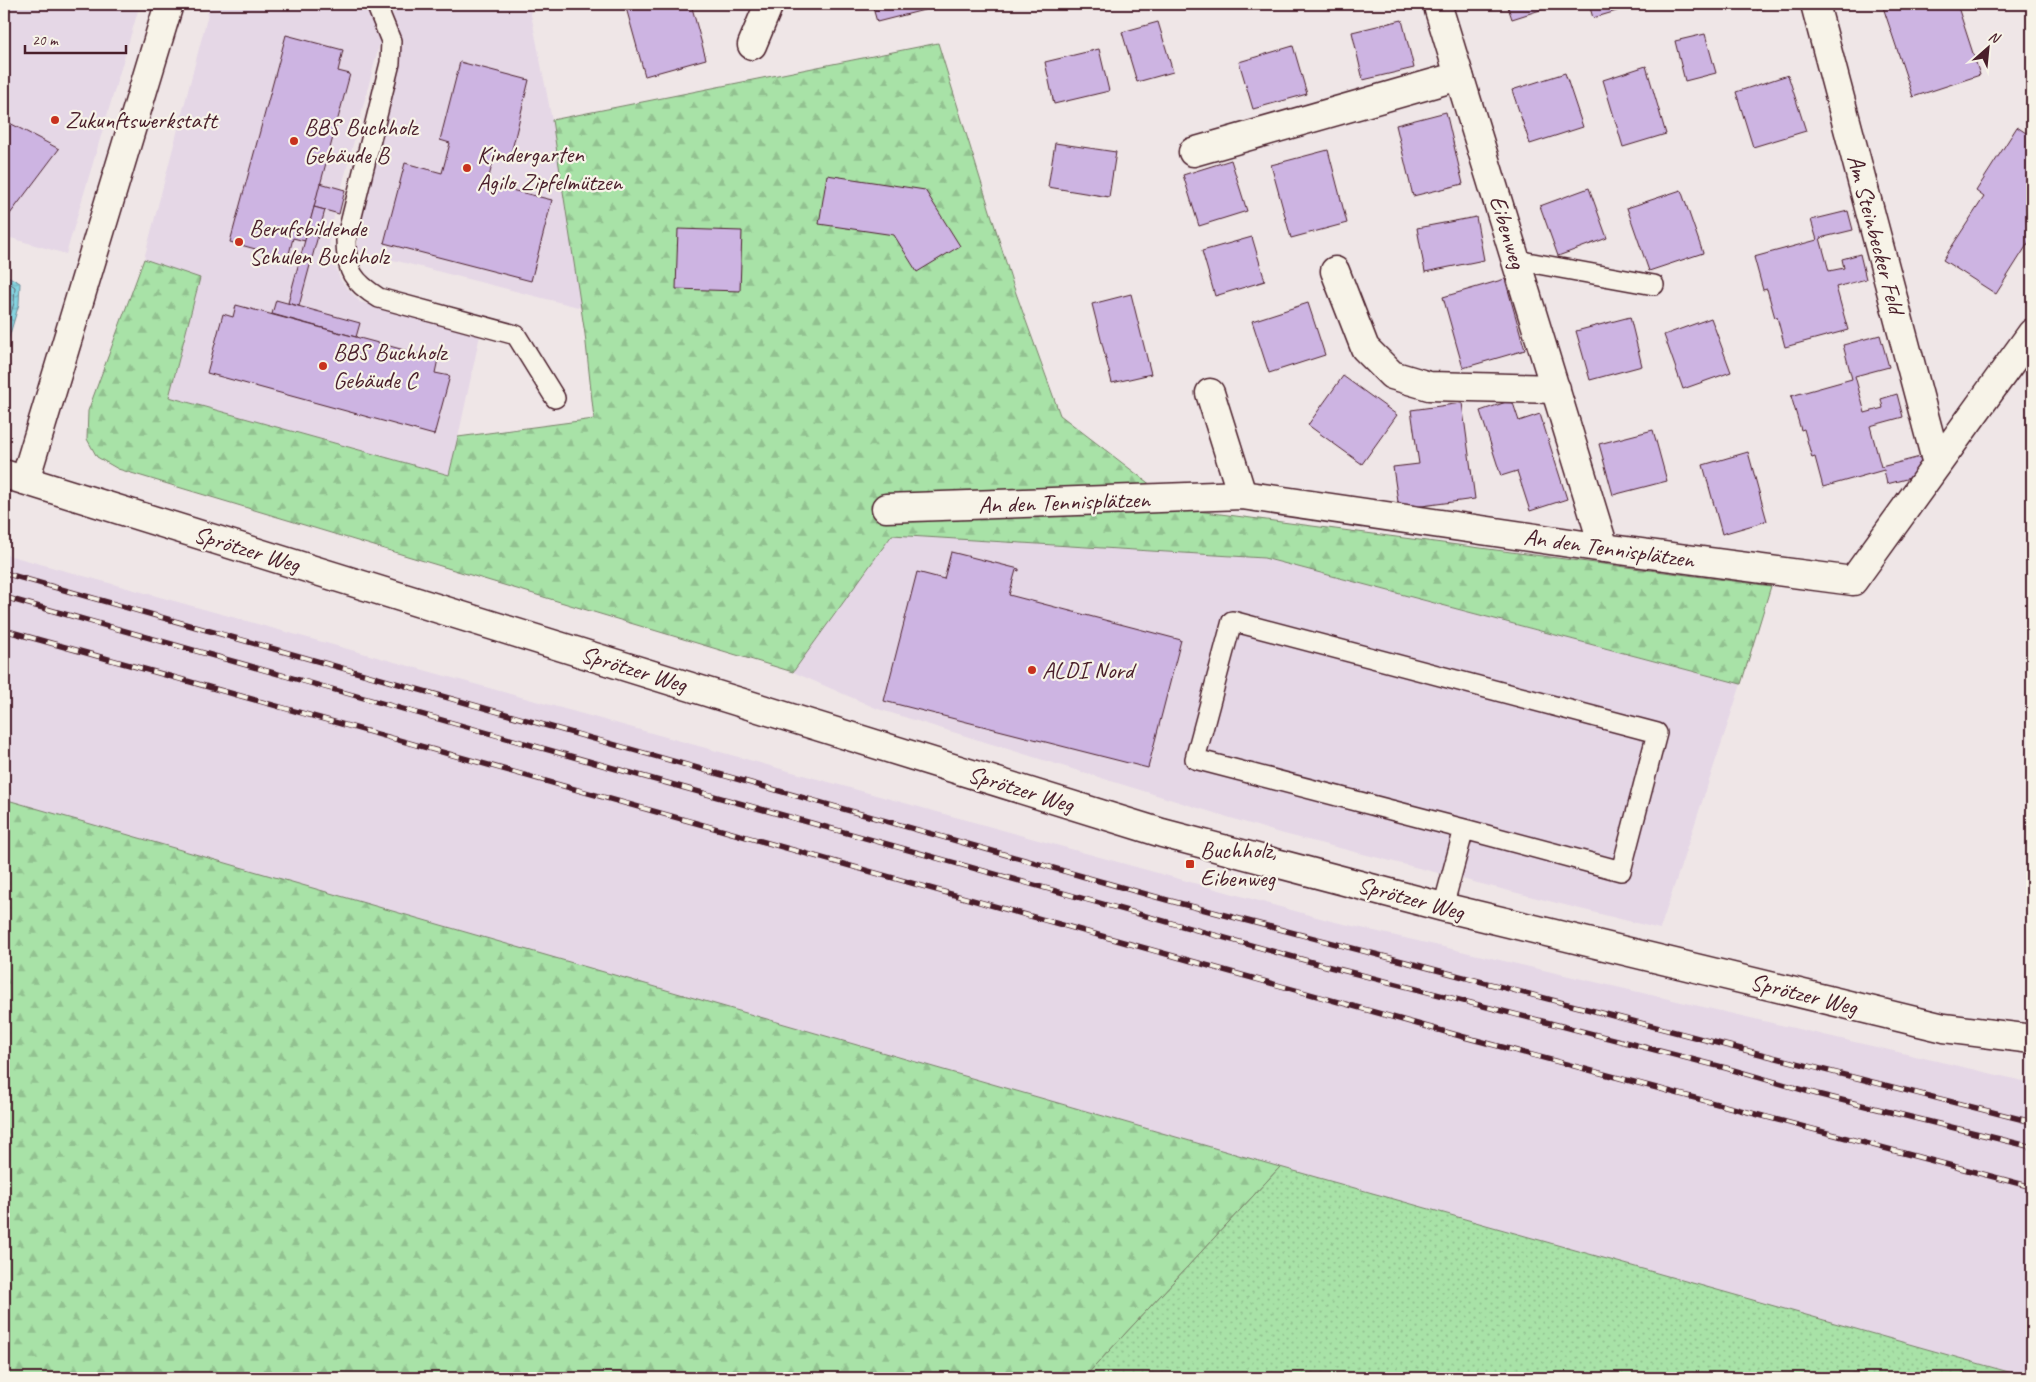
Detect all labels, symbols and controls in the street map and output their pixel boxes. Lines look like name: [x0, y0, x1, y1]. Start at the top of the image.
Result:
scale bar: [25, 22, 126, 54]
north arrow: [1964, 22, 2014, 72]
text: N: [1986, 27, 2003, 47]
text: 20 m: [32, 31, 59, 50]
place label: Zukunftswerkstatt: [65, 105, 219, 135]
place label: BBS Buchholz Gebäude B: [304, 112, 420, 170]
marker: Zukunftswerkstatt: [49, 114, 61, 126]
marker: BBS Buchholz Gebäude B: [288, 135, 300, 147]
place label: Kindergarten Agilo Zipfelmützen: [477, 139, 623, 197]
street label: Am Steinbecker Feld: [1840, 151, 1913, 320]
marker: Kindergarten Agilo Zipfelmützen: [461, 162, 473, 174]
street label: Eibenweg: [1483, 192, 1534, 274]
place label: Berufsbildende Schulen Buchholz: [249, 213, 390, 271]
marker: Berufsbildende Schulen Buchholz: [233, 236, 245, 248]
place label: BBS Buchholz Gebäude C: [333, 337, 449, 395]
marker: BBS Buchholz Gebäude C: [317, 360, 329, 372]
street label: An den Tennisplätzen: [978, 484, 1151, 520]
street label: Sprötzer Weg: [190, 519, 305, 580]
street label: An den Tennisplätzen: [1522, 521, 1697, 575]
street label: Sprötzer Weg: [577, 639, 692, 700]
place label: ALDI Nord: [1042, 655, 1137, 685]
marker: ALDI Nord: [1026, 664, 1038, 676]
street label: Sprötzer Weg: [964, 759, 1079, 820]
place label: Buchholz, Eibenweg: [1200, 835, 1277, 893]
marker: Buchholz, Eibenweg: [1184, 858, 1196, 870]
street label: Sprötzer Weg: [1354, 869, 1469, 927]
street label: Sprötzer Weg: [1747, 966, 1862, 1022]

